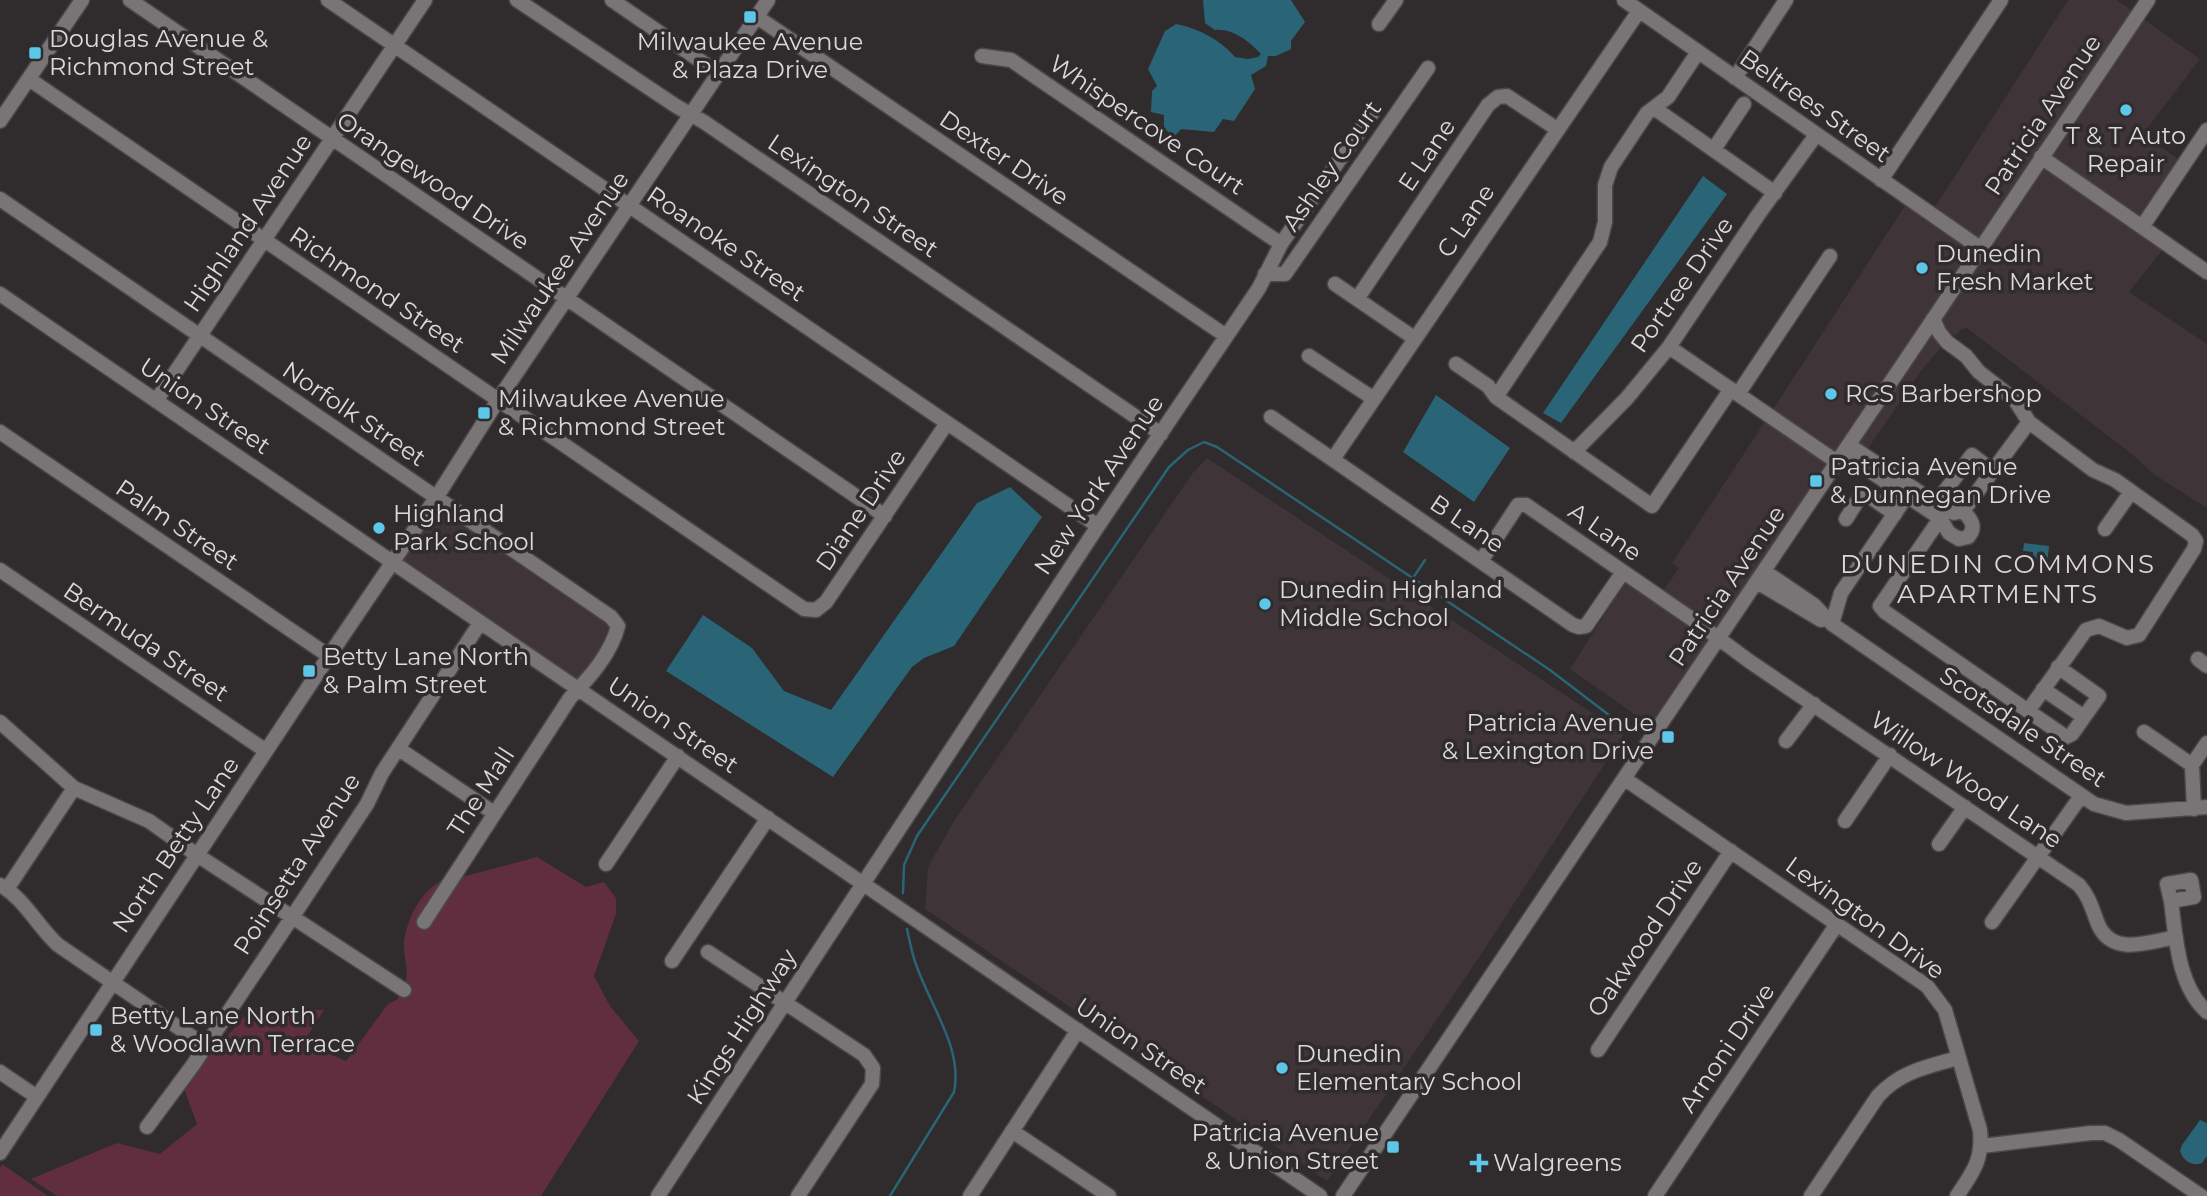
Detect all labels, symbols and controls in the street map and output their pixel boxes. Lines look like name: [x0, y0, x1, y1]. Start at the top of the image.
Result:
marker: Milwaukee Avenue & Plaza Drive: [742, 9, 758, 25]
place label: Douglas Avenue & Richmond Street: [49, 24, 268, 81]
place label: Milwaukee Avenue & Plaza Drive: [637, 27, 863, 84]
street label: Patricia Avenue: [1978, 29, 2107, 201]
street label: Beltrees Street: [1734, 43, 1896, 169]
marker: Douglas Avenue & Richmond Street: [27, 45, 43, 61]
street label: Whispercove Court: [1044, 48, 1251, 201]
street label: Ashley Court: [1276, 95, 1387, 236]
marker: T & T Auto Repair: [2118, 102, 2134, 118]
street label: Dexter Drive: [934, 104, 1074, 211]
street label: Orangewood Drive: [331, 105, 535, 256]
street label: E Lane: [1392, 113, 1461, 197]
place label: T & T Auto Repair: [2066, 121, 2186, 178]
street label: Highland Avenue: [177, 128, 318, 317]
street label: Lexington Street: [763, 128, 944, 264]
street label: Milwaukee Avenue: [484, 166, 635, 370]
street label: C Lane: [1431, 178, 1501, 263]
street label: Roanoke Street: [642, 180, 811, 307]
street label: Portree Drive: [1624, 211, 1739, 358]
street label: Richmond Street: [284, 220, 471, 359]
place label: Dunedin Fresh Market: [1936, 239, 2094, 296]
marker: Dunedin Fresh Market: [1914, 260, 1930, 276]
street label: Union Street: [134, 351, 277, 460]
street label: Norfolk Street: [277, 355, 432, 472]
place label: RCS Barbershop: [1845, 379, 2042, 408]
place label: Milwaukee Avenue & Richmond Street: [498, 384, 726, 441]
marker: RCS Barbershop: [1823, 386, 1839, 402]
street label: New York Avenue: [1028, 389, 1170, 580]
marker: Milwaukee Avenue & Richmond Street: [476, 405, 492, 421]
street label: Diane Drive: [809, 443, 912, 576]
place label: Patricia Avenue & Dunnegan Drive: [1830, 452, 2051, 509]
street label: Palm Street: [110, 473, 244, 576]
marker: Patricia Avenue & Dunnegan Drive: [1808, 473, 1824, 489]
street label: B Lane: [1425, 488, 1510, 559]
street label: A Lane: [1563, 496, 1647, 567]
place label: Highland Park School: [393, 499, 535, 556]
street label: Patricia Avenue: [1662, 500, 1791, 672]
marker: Highland Park School: [371, 520, 387, 536]
district label: DUNEDIN COMMONS APARTMENTS: [1840, 548, 2156, 610]
place label: Dunedin Highland Middle School: [1279, 575, 1503, 632]
street label: Bermuda Street: [58, 576, 235, 708]
marker: Dunedin Highland Middle School: [1257, 596, 1273, 612]
place label: Betty Lane North & Palm Street: [323, 642, 529, 699]
street label: Scotsdale Street: [1934, 660, 2112, 793]
marker: Betty Lane North & Palm Street: [301, 663, 317, 679]
street label: Union Street: [602, 670, 745, 779]
street label: Willow Wood Lane: [1865, 705, 2068, 854]
place label: Patricia Avenue & Lexington Drive: [1442, 708, 1654, 765]
marker: Patricia Avenue & Lexington Drive: [1660, 729, 1676, 745]
street label: The Mall: [441, 742, 520, 842]
street label: North Betty Lane: [106, 751, 245, 938]
street label: Poinsetta Avenue: [227, 768, 366, 960]
street label: Lexington Drive: [1780, 850, 1951, 985]
street label: Oakwood Drive: [1581, 853, 1708, 1022]
street label: Kings Highway: [680, 943, 803, 1110]
street label: Arnoni Drive: [1673, 978, 1780, 1118]
street label: Union Street: [1070, 991, 1213, 1100]
place label: Betty Lane North & Woodlawn Terrace: [110, 1001, 355, 1058]
marker: Betty Lane North & Woodlawn Terrace: [88, 1022, 104, 1038]
place label: Dunedin Elementary School: [1296, 1039, 1522, 1096]
marker: Dunedin Elementary School: [1274, 1060, 1290, 1076]
place label: Patricia Avenue & Union Street: [1192, 1118, 1379, 1175]
marker: Patricia Avenue & Union Street: [1385, 1139, 1401, 1155]
place label: Walgreens: [1493, 1148, 1622, 1177]
marker: Walgreens: [1471, 1155, 1487, 1171]

